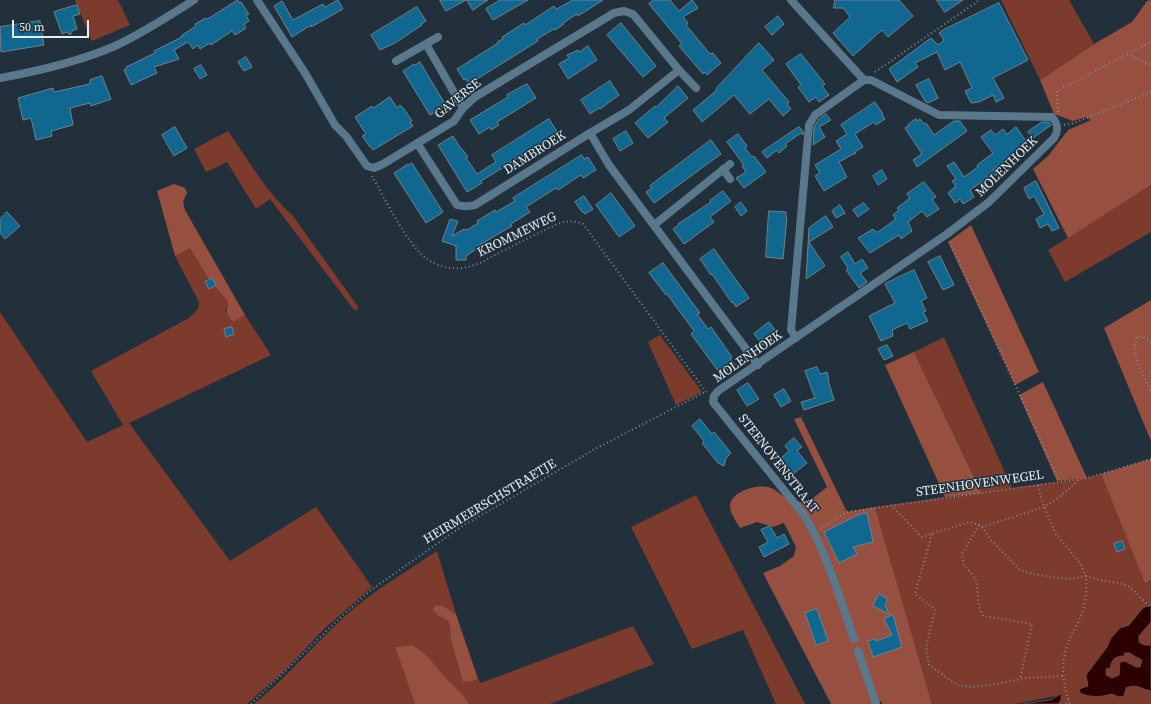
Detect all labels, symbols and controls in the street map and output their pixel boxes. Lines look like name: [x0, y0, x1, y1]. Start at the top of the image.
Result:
scale bar: [14, 12, 91, 38]
text: 50 m: [19, 19, 45, 35]
street label: GAVERSE: [432, 76, 484, 122]
street label: DAMBROEK: [501, 128, 569, 178]
street label: MOLENHOEK: [973, 133, 1041, 201]
street label: KROMMEWEG: [475, 209, 559, 261]
street label: MOLENHOEK: [711, 328, 785, 386]
street label: STEENOVENSTRAAT: [734, 411, 822, 517]
street label: HEIRMEERSCHSTRAETJE: [421, 456, 559, 548]
street label: STEENHOVENWEGEL: [915, 467, 1045, 501]

